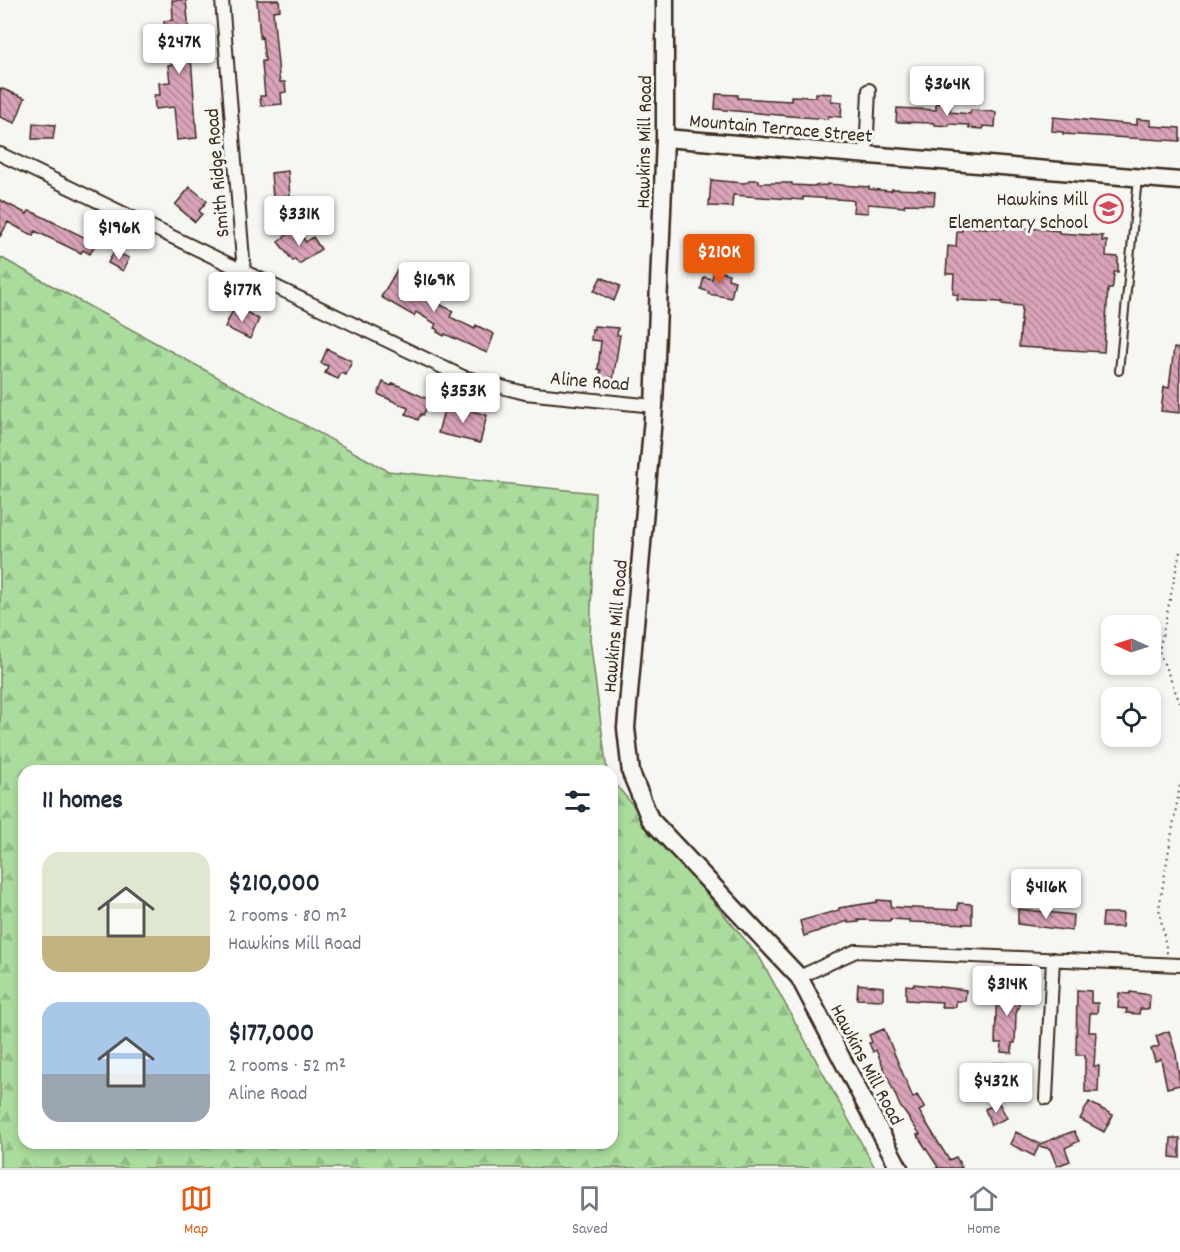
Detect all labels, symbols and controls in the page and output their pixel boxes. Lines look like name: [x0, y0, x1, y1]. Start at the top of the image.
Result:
pin: $247K: [137, 24, 221, 75]
text: $247K: [157, 29, 201, 57]
pin: $364K: [905, 66, 989, 117]
text: $364K: [924, 71, 970, 99]
street label: Hawkins Mill Road: [631, 75, 661, 209]
street label: Smith Ridge Road: [199, 107, 239, 239]
street label: Mountain Terrace Street: [688, 108, 873, 152]
place label: Hawkins Mill Elementary School: [948, 187, 1088, 238]
school or university icon: Hawkins Mill Elementary School: [1093, 193, 1125, 225]
pin: $331K: [257, 196, 341, 247]
text: $331K: [278, 201, 320, 229]
pin: $196K: [77, 210, 161, 261]
text: $196K: [98, 215, 140, 243]
pin: $210K: [677, 234, 761, 285]
text: $210K: [697, 239, 741, 267]
pin: $169K: [392, 262, 476, 313]
text: $169K: [413, 267, 455, 295]
pin: $177K: [200, 272, 284, 323]
text: $177K: [222, 277, 262, 305]
street label: Aline Road: [549, 366, 630, 400]
pin: $353K: [421, 373, 505, 424]
text: $353K: [440, 378, 486, 406]
street label: Hawkins Mill Road: [597, 559, 637, 694]
north arrow: [1101, 615, 1161, 675]
map controls: [1101, 615, 1161, 747]
button: locate: [1101, 687, 1161, 747]
text: 11 homes: [42, 783, 123, 820]
icon: filters: [561, 785, 594, 818]
text: $210,000: [228, 866, 320, 903]
pin: $416K: [1004, 869, 1088, 920]
text: $416K: [1025, 874, 1067, 902]
icon: home: [90, 876, 162, 948]
text: 2 rooms · 80 m²: [228, 903, 347, 931]
text: Hawkins Mill Road: [228, 931, 361, 959]
pin: $314K: [965, 966, 1049, 1017]
text: $314K: [987, 971, 1027, 999]
street label: Hawkins Mill Road: [822, 1000, 909, 1131]
text: $177,000: [228, 1016, 314, 1053]
icon: home: [90, 1026, 162, 1098]
text: 2 rooms · 52 m²: [228, 1053, 346, 1081]
pin: $432K: [954, 1063, 1038, 1114]
text: $432K: [973, 1068, 1019, 1096]
text: Aline Road: [228, 1081, 307, 1109]
tab: Map: [180, 1182, 213, 1241]
tab: Saved: [572, 1182, 608, 1241]
tab: Home: [967, 1182, 1000, 1241]

